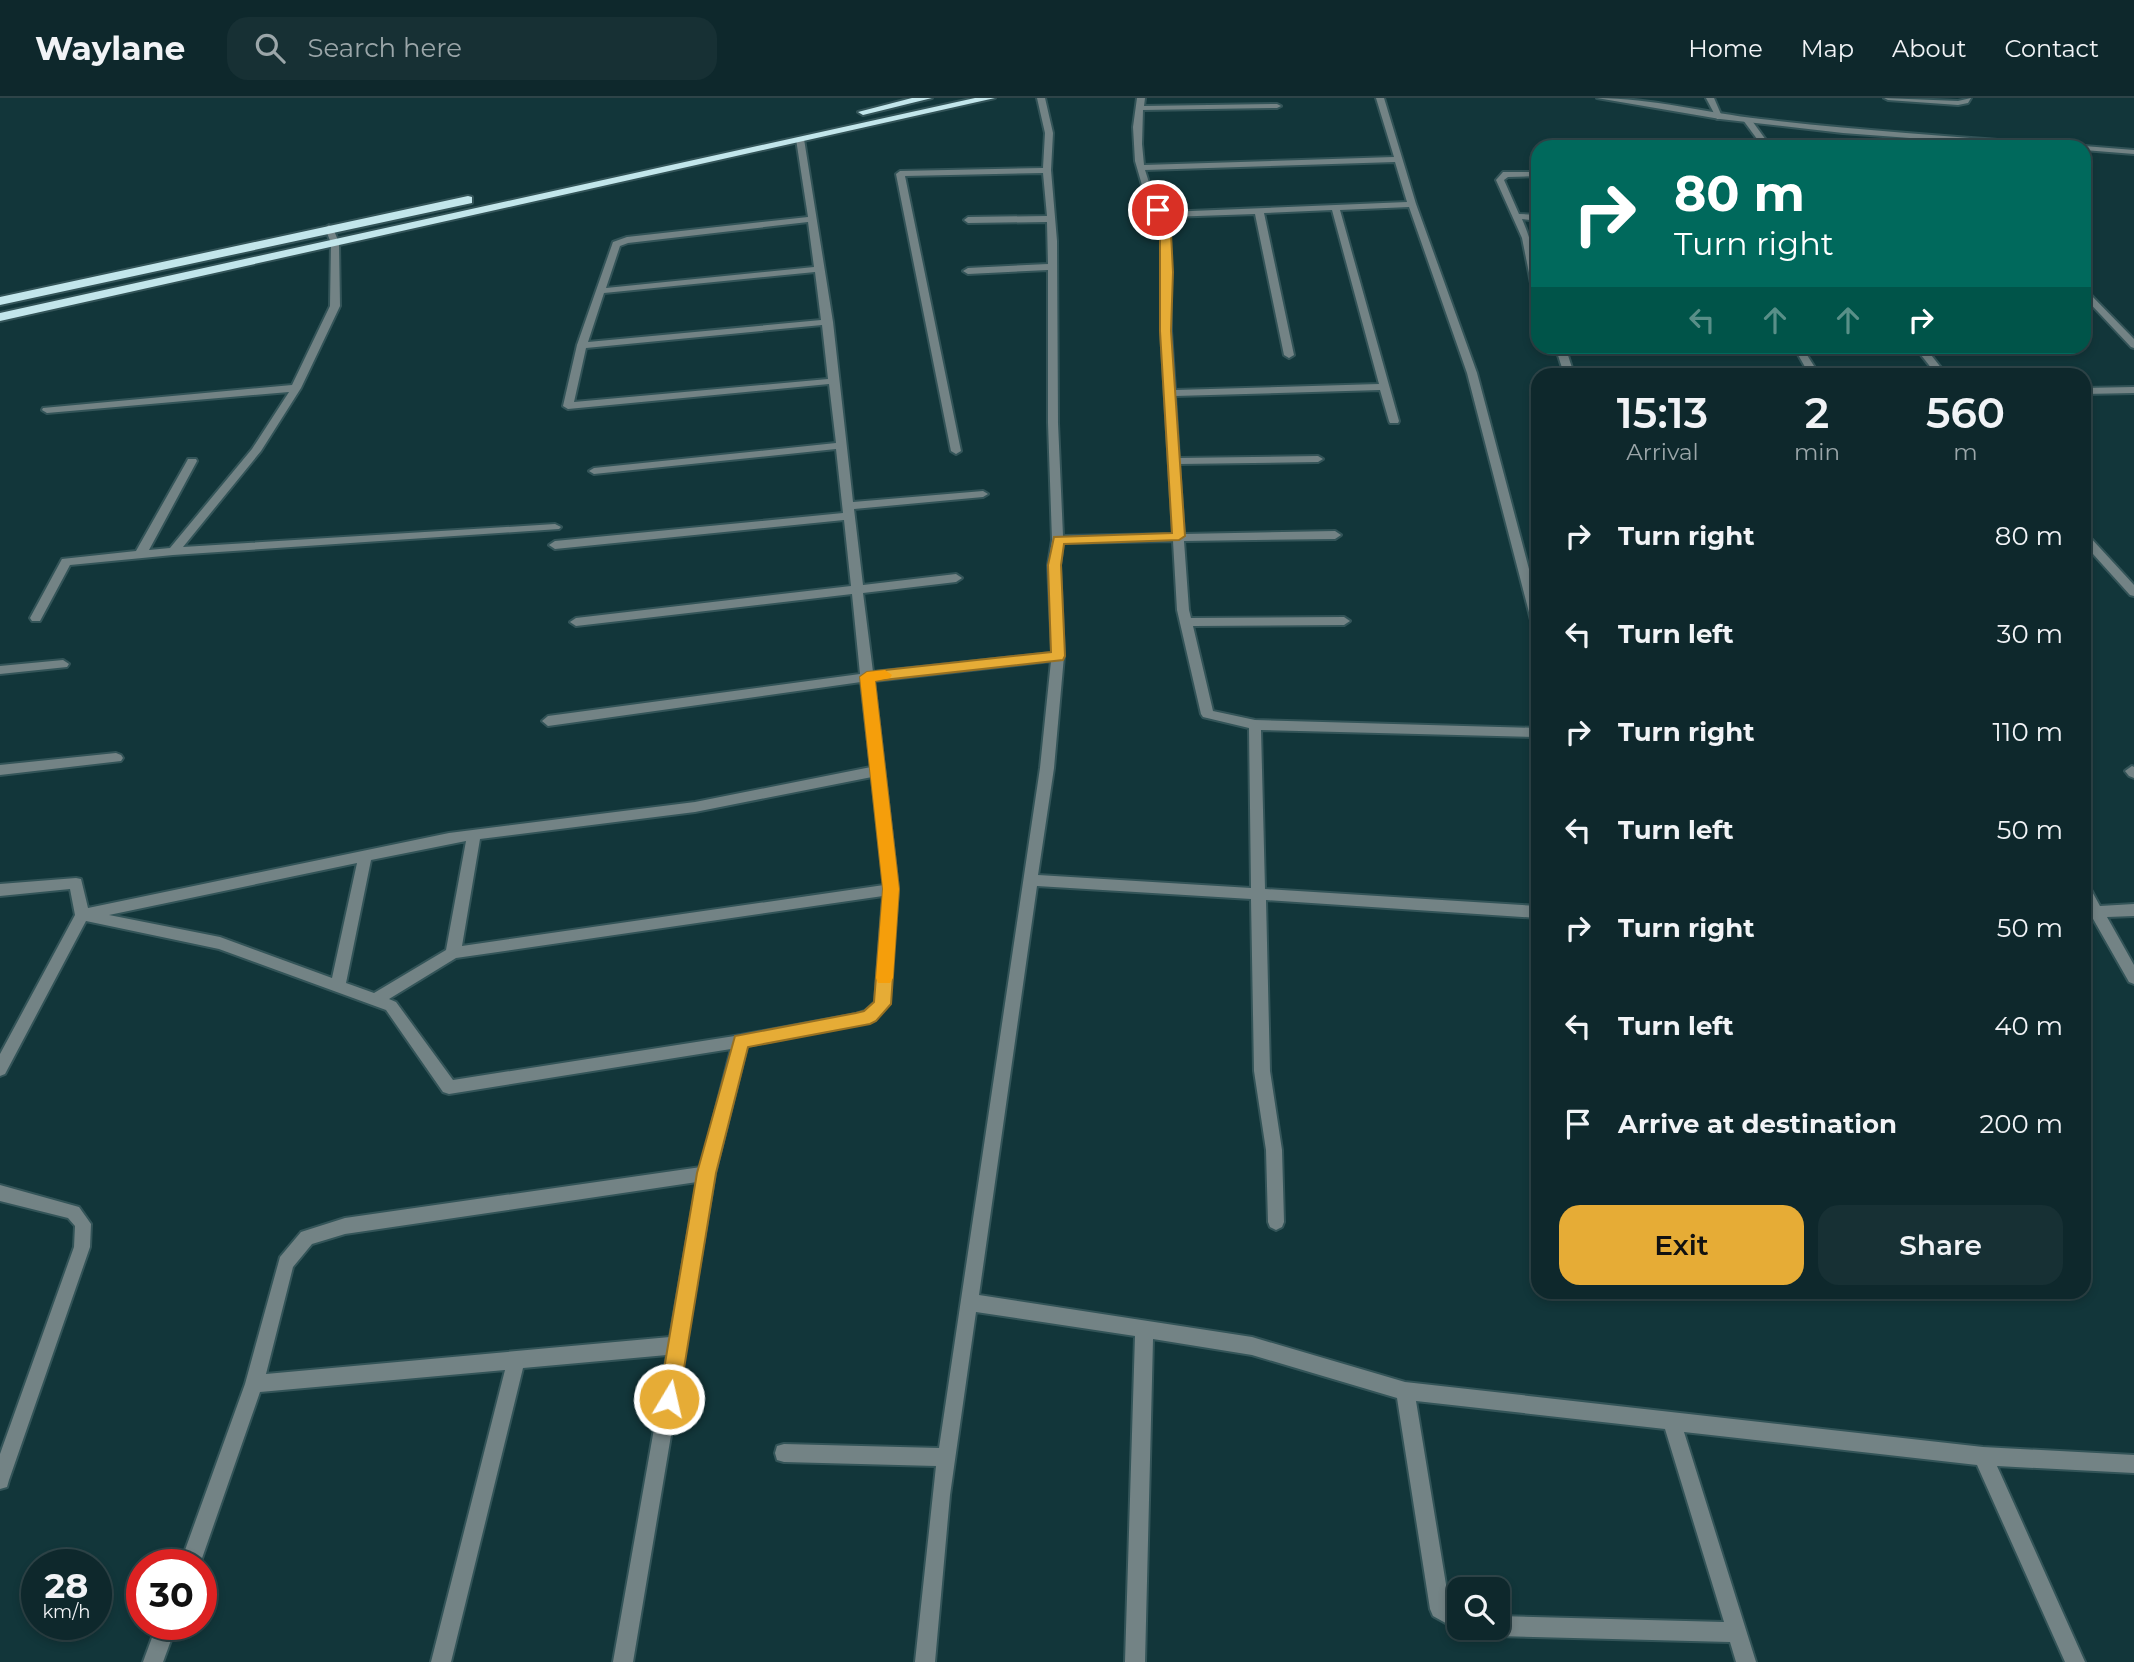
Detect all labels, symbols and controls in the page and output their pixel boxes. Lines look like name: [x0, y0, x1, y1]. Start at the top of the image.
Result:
search box: [227, 17, 717, 80]
text: Waylane: [35, 28, 185, 68]
icon: search: [251, 29, 289, 67]
text: Search here: [307, 32, 462, 64]
text: Home: [1688, 34, 1763, 63]
text: Map: [1801, 34, 1854, 63]
text: About: [1892, 34, 1966, 63]
text: Contact: [2004, 34, 2099, 63]
text: 80 m: [1674, 164, 1805, 223]
icon: right: [1559, 168, 1650, 259]
pin: [1128, 180, 1188, 240]
icon: arrive: [1139, 191, 1177, 229]
text: Turn right: [1674, 224, 1834, 263]
icon: left: [1683, 301, 1721, 339]
icon: ahead: [1756, 301, 1794, 339]
icon: ahead: [1829, 301, 1867, 339]
icon: right: [1902, 301, 1940, 339]
text: 15:13: [1617, 387, 1708, 439]
text: 2: [1805, 387, 1829, 439]
text: 560: [1926, 387, 2005, 439]
text: Arrival: [1626, 438, 1699, 466]
text: min: [1794, 438, 1840, 466]
text: m: [1953, 438, 1978, 466]
icon: right: [1559, 517, 1597, 555]
text: Turn right: [1618, 520, 1754, 552]
text: 80 m: [1995, 520, 2063, 552]
icon: left: [1559, 615, 1597, 653]
text: Turn left: [1618, 618, 1734, 650]
text: 30 m: [1997, 618, 2063, 650]
icon: right: [1559, 713, 1597, 751]
text: Turn right: [1618, 716, 1754, 748]
text: 110 m: [1993, 716, 2063, 748]
icon: left: [1559, 811, 1597, 849]
text: Turn left: [1618, 814, 1734, 846]
text: 50 m: [1997, 814, 2063, 846]
icon: right: [1559, 909, 1597, 947]
text: Turn right: [1618, 912, 1754, 944]
text: 50 m: [1997, 912, 2063, 944]
icon: left: [1559, 1007, 1597, 1045]
text: Turn left: [1618, 1010, 1734, 1042]
text: 40 m: [1994, 1010, 2063, 1042]
icon: arrive: [1559, 1105, 1597, 1143]
text: Arrive at destination: [1618, 1108, 1897, 1140]
text: 200 m: [1979, 1108, 2063, 1140]
button: Exit: [1559, 1205, 1804, 1285]
button: Share: [1818, 1205, 2063, 1285]
position arrow: [632, 1362, 706, 1436]
speed limit sign: 30: [126, 1549, 217, 1640]
text: 28: [45, 1564, 88, 1607]
map controls: [1447, 1577, 1510, 1640]
button: search: [1447, 1577, 1510, 1640]
text: km/h: [42, 1601, 91, 1623]

